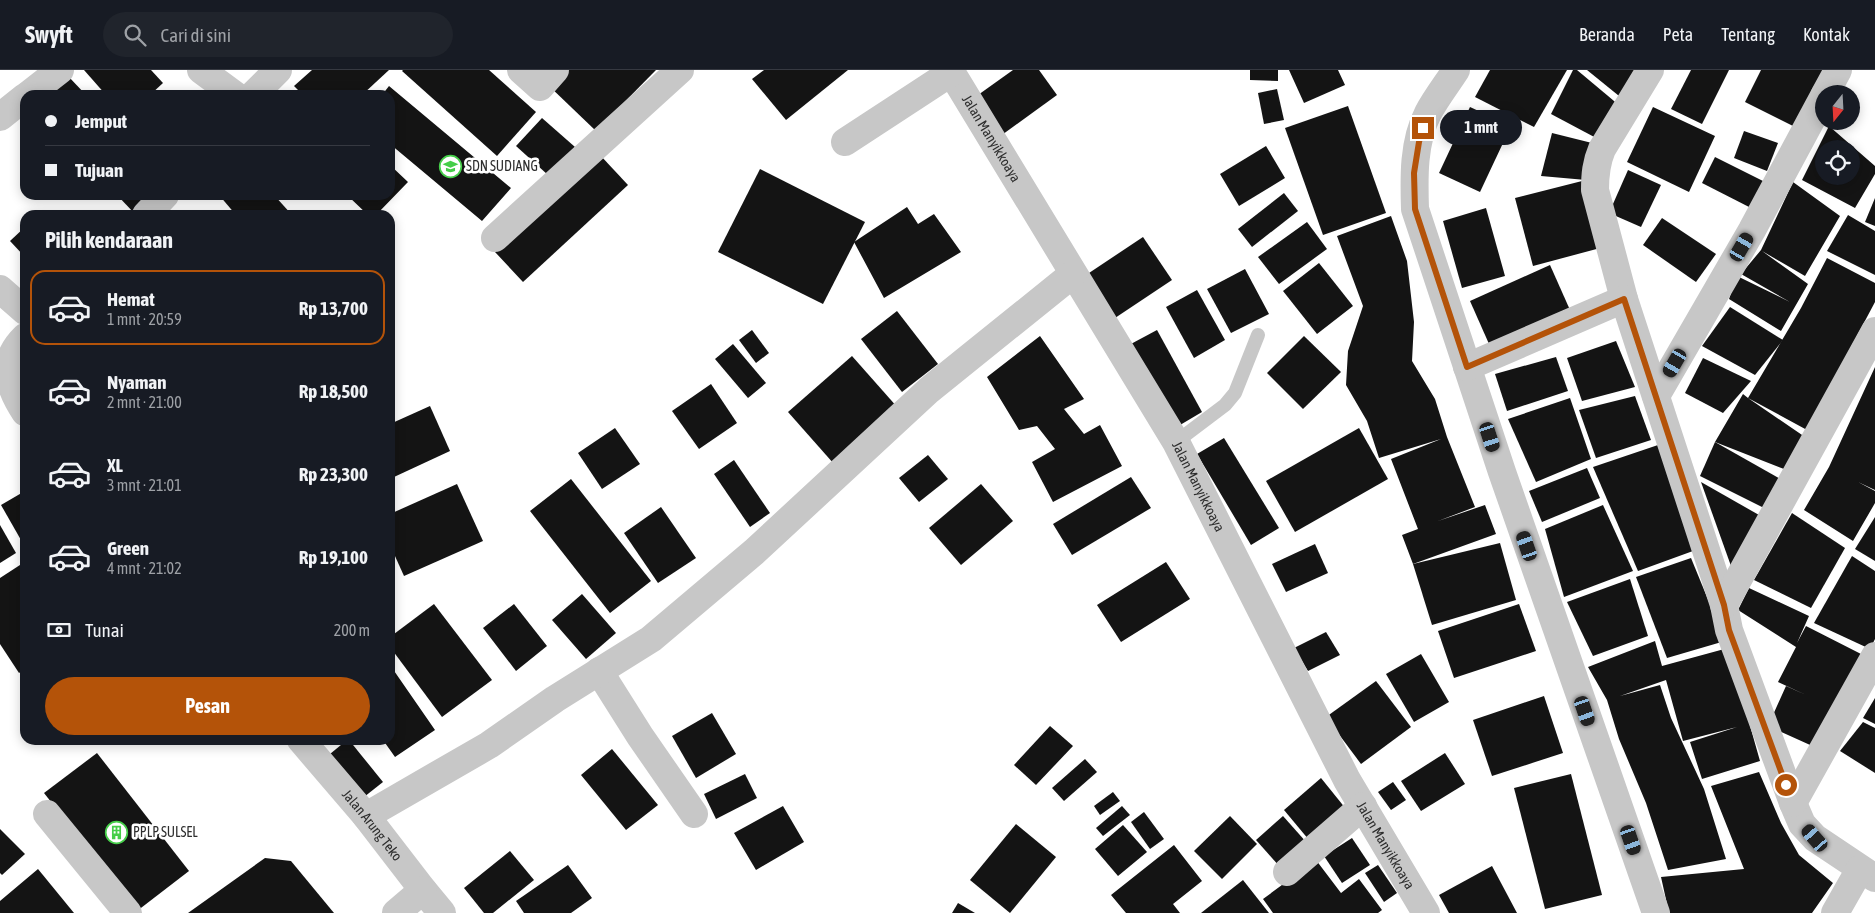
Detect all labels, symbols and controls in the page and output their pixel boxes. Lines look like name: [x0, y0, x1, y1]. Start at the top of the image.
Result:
search box: [103, 12, 453, 57]
text: Swyft: [25, 21, 73, 48]
icon: search: [121, 21, 149, 49]
text: Cari di sini: [161, 24, 231, 46]
text: Beranda: [1579, 24, 1635, 45]
text: Peta: [1663, 24, 1693, 45]
text: Tentang: [1721, 24, 1775, 45]
text: Kontak: [1803, 24, 1850, 45]
north arrow: [1815, 85, 1860, 130]
map controls: [1815, 85, 1860, 185]
street label: Jalan Manyikkoaya: [959, 92, 1024, 185]
text: Jemput: [75, 110, 127, 132]
callout: 1 mnt: [1440, 110, 1523, 146]
route end: [1412, 117, 1434, 139]
text: 1 mnt: [1464, 118, 1498, 136]
button: locate: [1815, 140, 1860, 185]
school or university icon: SDN SUDIANG: [438, 154, 462, 178]
place label: SDN SUDIANG: [466, 158, 538, 174]
text: Tujuan: [75, 159, 123, 181]
text: Pilih kendaraan: [45, 227, 173, 253]
car: [1728, 230, 1755, 264]
icon: car: [47, 285, 92, 330]
text: Hemat: [107, 288, 155, 310]
text: Rp 13,700: [299, 297, 368, 319]
text: 1 mnt · 20:59: [107, 310, 182, 328]
car: [1661, 346, 1688, 380]
icon: car: [47, 368, 92, 413]
text: Nyaman: [107, 371, 166, 393]
text: Rp 18,500: [299, 380, 368, 402]
text: 2 mnt · 21:00: [107, 393, 182, 411]
car: [1478, 420, 1501, 454]
street label: Jalan Manyikkoaya: [1169, 439, 1228, 534]
icon: car: [47, 451, 92, 496]
text: XL: [107, 454, 123, 476]
text: Rp 23,300: [299, 463, 368, 485]
text: 3 mnt · 21:01: [107, 476, 182, 494]
car: [1515, 529, 1538, 563]
icon: car: [47, 534, 92, 579]
text: Green: [107, 537, 149, 559]
text: Rp 19,100: [299, 546, 368, 568]
text: 4 mnt · 21:02: [107, 559, 182, 577]
icon: cash: [45, 616, 73, 644]
text: Tunai: [85, 619, 124, 641]
text: 200 m: [334, 621, 370, 639]
button: Pesan: [45, 677, 370, 735]
car: [1573, 694, 1596, 728]
route start: [1775, 774, 1797, 796]
street label: Jalan Arung Teko: [339, 786, 405, 864]
street label: Jalan Manyikkoaya: [1354, 799, 1418, 892]
building icon: PPLP SULSEL: [105, 820, 129, 844]
car: [1799, 822, 1830, 854]
car: [1619, 823, 1642, 857]
place label: PPLP SULSEL: [133, 824, 198, 840]

